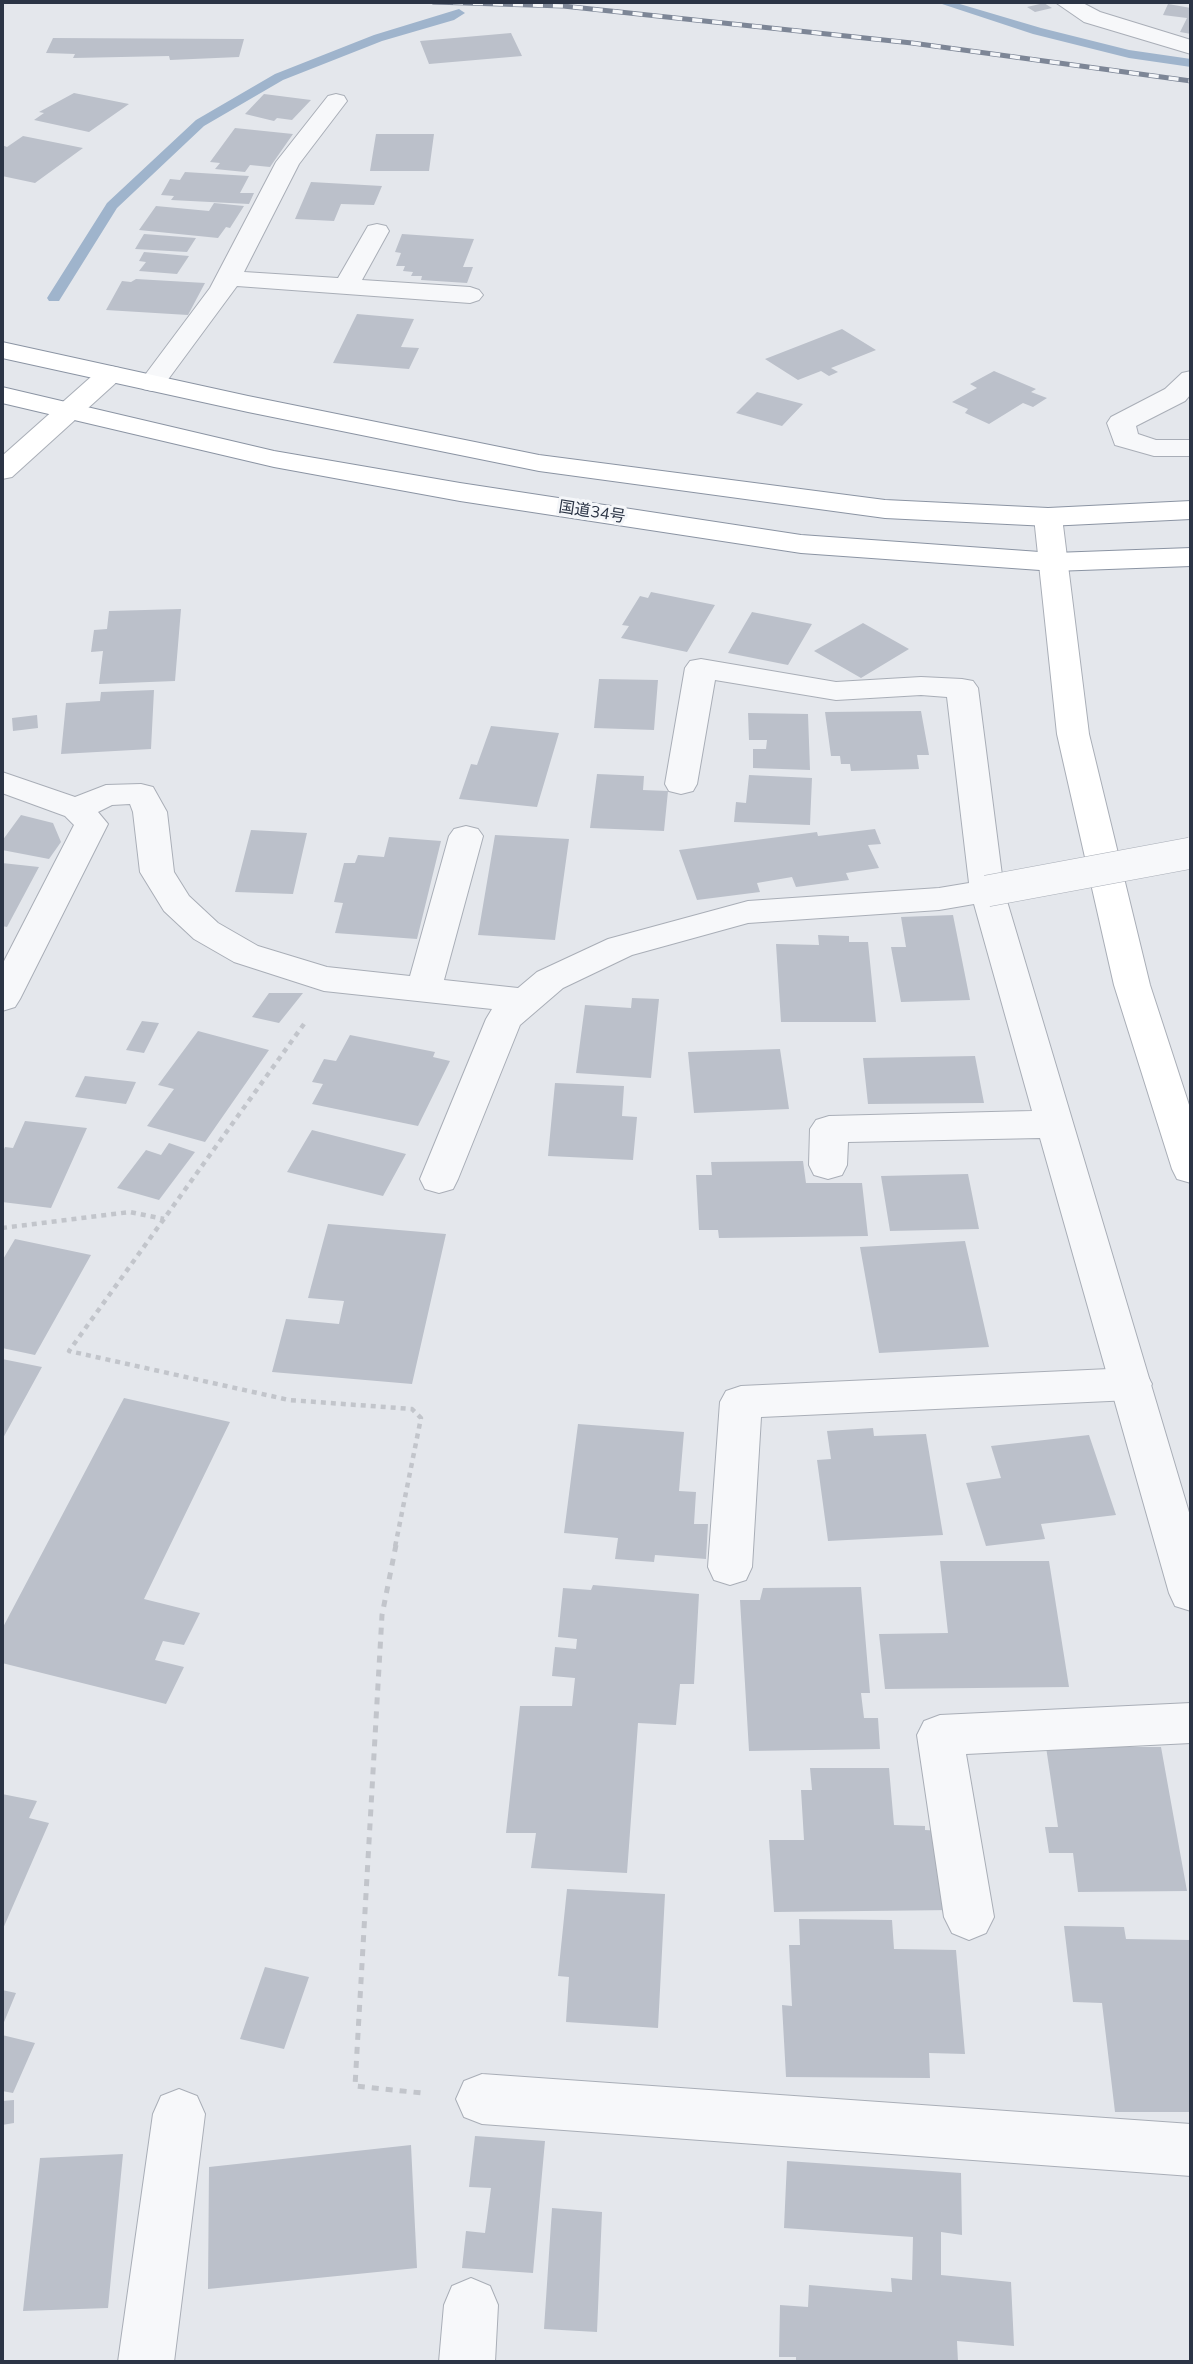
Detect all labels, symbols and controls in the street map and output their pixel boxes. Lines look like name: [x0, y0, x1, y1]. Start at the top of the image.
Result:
street label: 国道34号: [557, 497, 627, 527]

